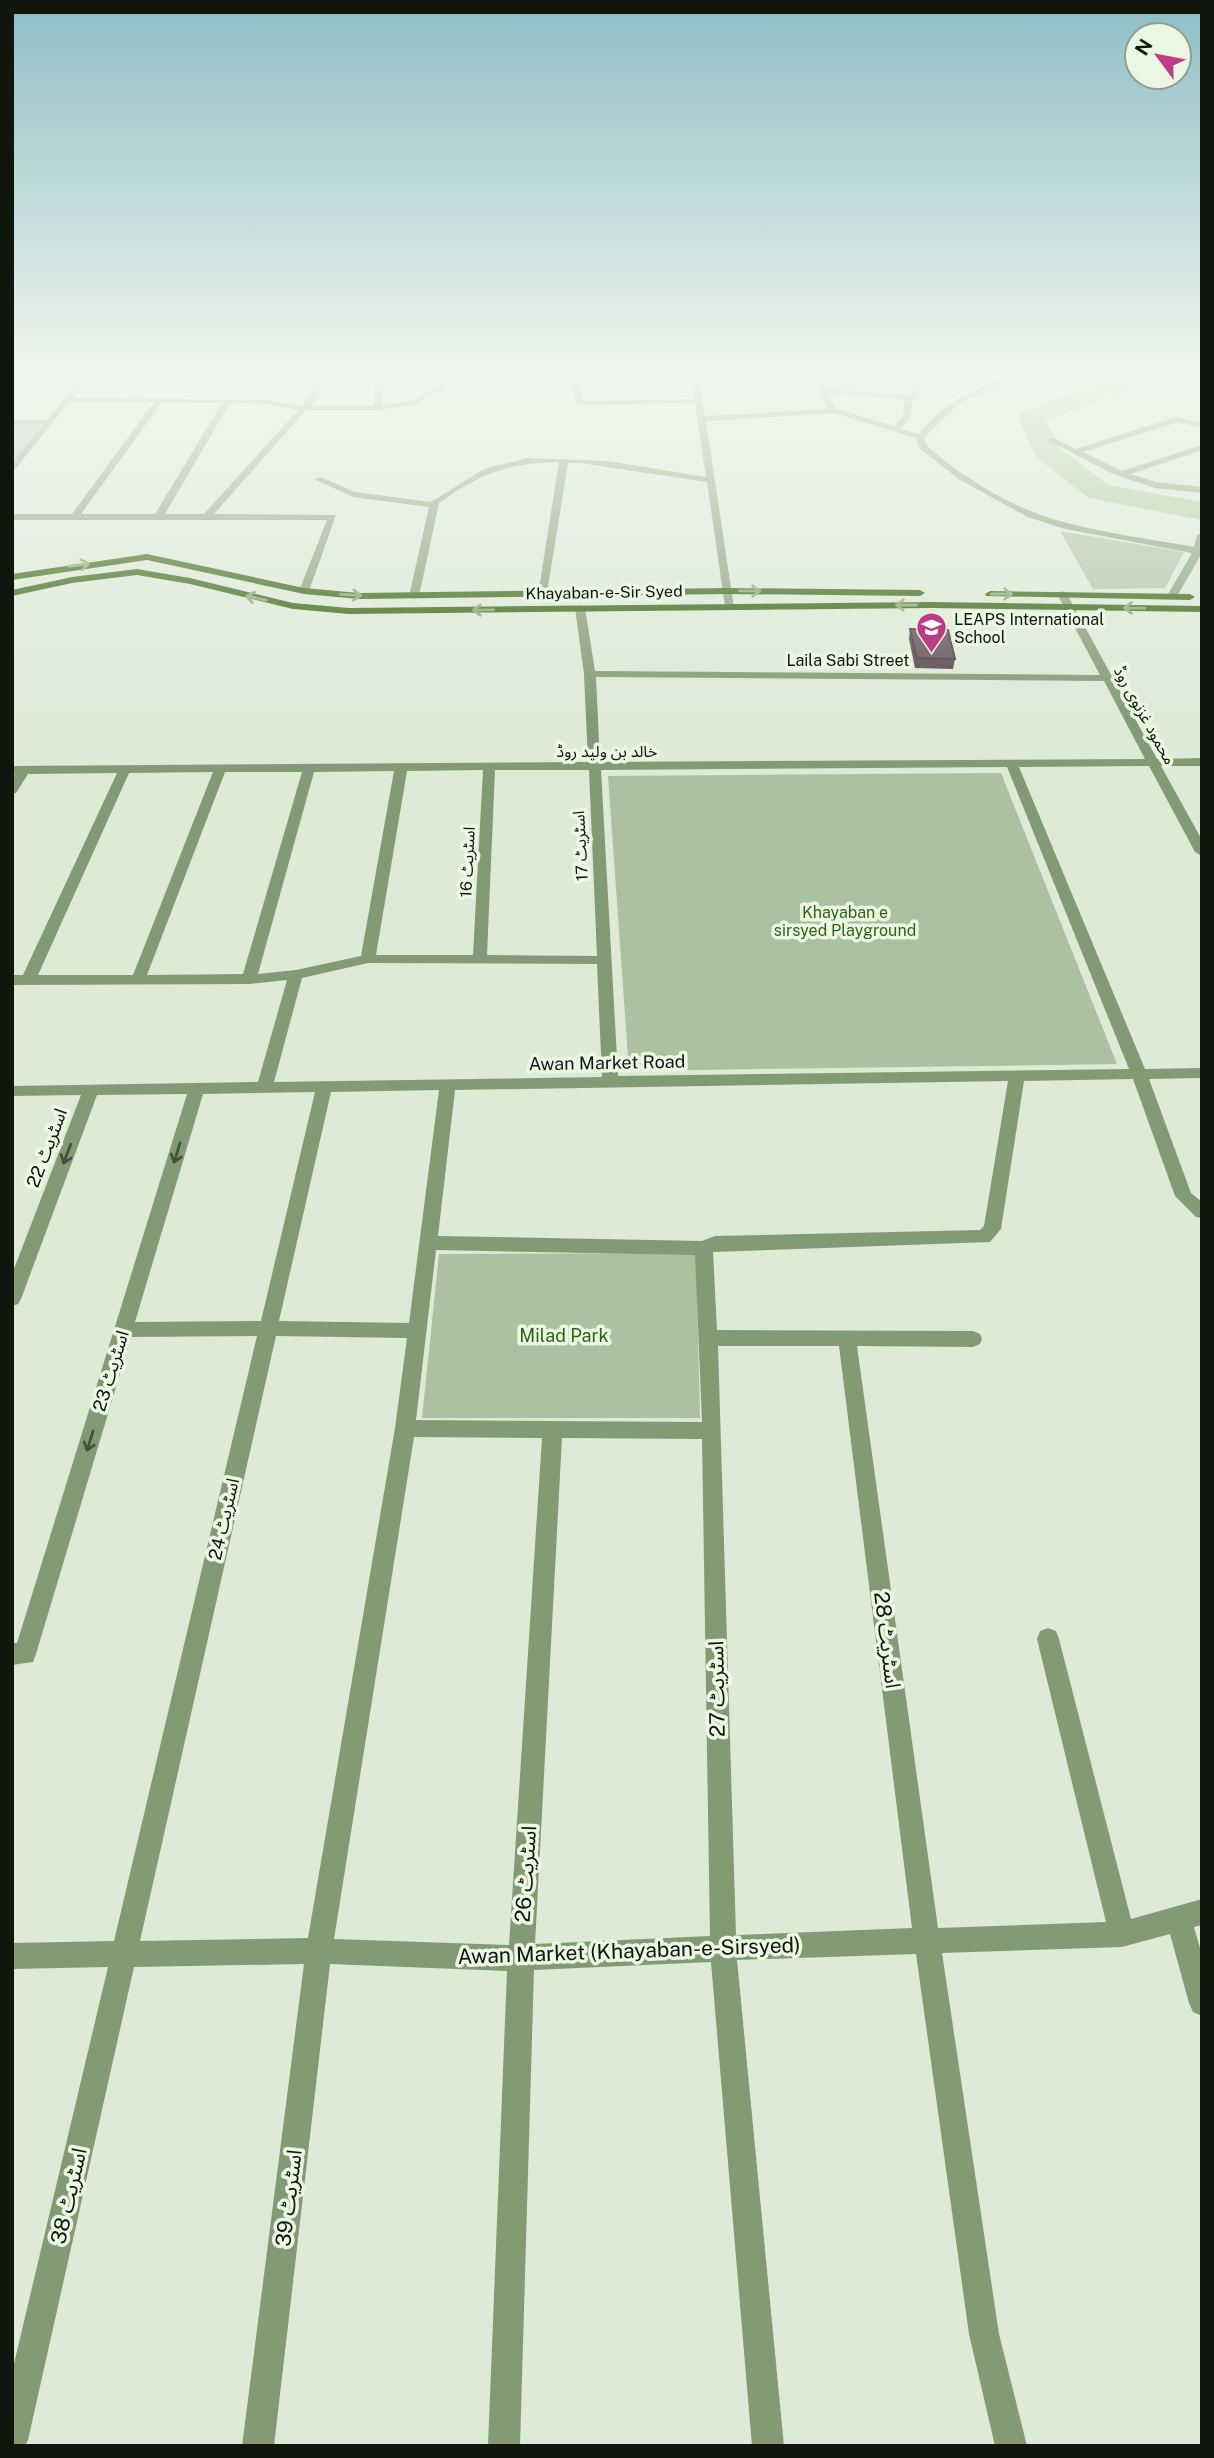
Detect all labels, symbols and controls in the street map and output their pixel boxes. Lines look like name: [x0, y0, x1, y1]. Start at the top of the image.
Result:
north arrow: [1123, 21, 1193, 91]
text: N: [1130, 35, 1157, 59]
one-way arrow: [68, 559, 90, 572]
street label: Khayaban-e-Sir Syed: [525, 582, 683, 603]
one-way arrow: [739, 584, 762, 598]
one-way arrow: [991, 587, 1014, 601]
one-way arrow: [340, 589, 363, 602]
one-way arrow: [245, 591, 268, 605]
one-way arrow: [895, 598, 918, 612]
one-way arrow: [1122, 601, 1145, 615]
one-way arrow: [471, 603, 494, 616]
place label: LEAPS International School: [954, 610, 1104, 647]
school or university icon: LEAPS International School: [914, 611, 948, 655]
street label: Laila Sabi Street: [786, 651, 910, 670]
street label: محمود غزنوی روڈ: [1110, 663, 1179, 768]
street label: خالد بن ولید روڈ: [557, 742, 657, 761]
street label: اسٹریٹ 17: [569, 810, 592, 882]
street label: اسٹریٹ 16: [456, 826, 479, 898]
park label: Khayaban e sirsyed Playground: [774, 903, 916, 940]
street label: Awan Market Road: [529, 1051, 685, 1074]
street label: اسٹریٹ 22: [22, 1105, 72, 1191]
one-way arrow: [170, 1142, 182, 1164]
one-way arrow: [60, 1143, 72, 1164]
park label: Milad Park: [519, 1325, 609, 1346]
street label: اسٹریٹ 23: [88, 1328, 134, 1414]
one-way arrow: [82, 1430, 95, 1452]
street label: اسٹریٹ 24: [204, 1476, 244, 1562]
street label: اسٹریٹ 28: [869, 1590, 906, 1690]
street label: اسٹریٹ 27: [703, 1641, 730, 1737]
street label: اسٹریٹ 26: [510, 1825, 541, 1923]
street label: Awan Market (Khayaban-e-Sirsyed): [457, 1932, 801, 1969]
street label: اسٹریٹ 38: [45, 2145, 92, 2246]
street label: اسٹریٹ 39: [270, 2148, 307, 2248]

